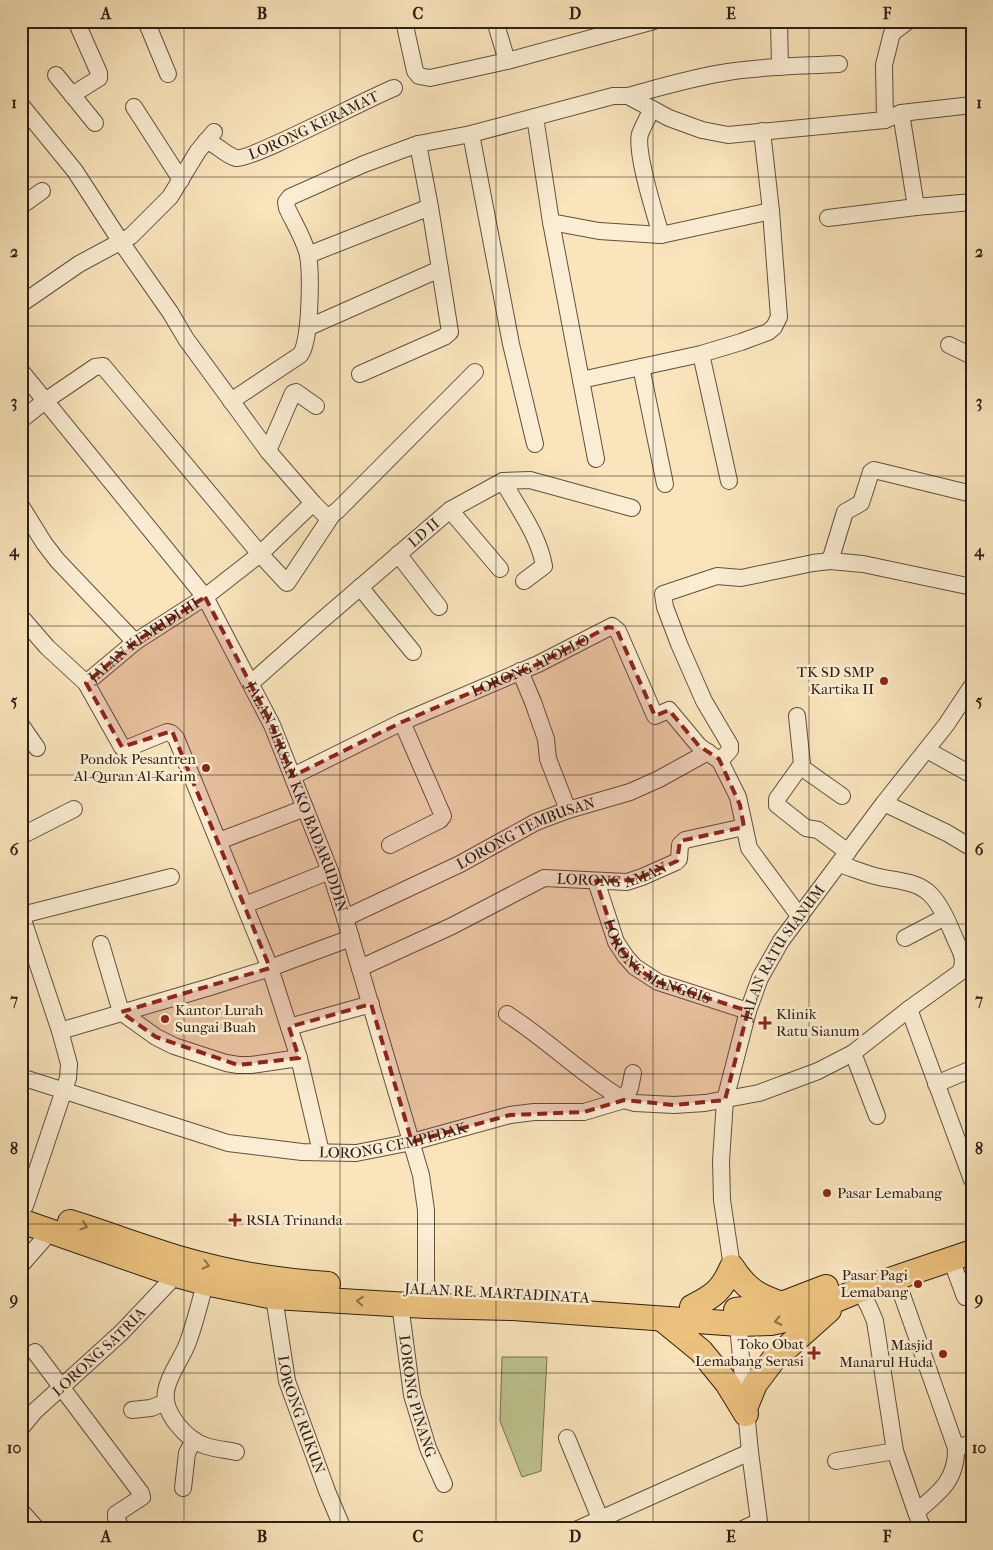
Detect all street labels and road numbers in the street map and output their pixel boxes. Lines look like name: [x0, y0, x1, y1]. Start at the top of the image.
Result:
street label: LORONG KERAMAT: [246, 87, 382, 164]
street label: LD II: [404, 514, 443, 551]
street label: JALAN KEMUDI III: [84, 594, 203, 687]
street label: LORONG APOLLO: [469, 630, 593, 700]
street label: JALAN SERSAN KKO BADARUDDIN: [242, 678, 352, 915]
street label: LORONG TEMBUSAN: [453, 794, 598, 873]
street label: LORONG AMAN: [556, 858, 670, 892]
street label: JALAN RATU SIANUM: [737, 881, 829, 1023]
street label: LORONG MANGGIS: [600, 916, 713, 1007]
street label: LORONG CEMPEDAK: [319, 1118, 470, 1162]
street label: JALAN RE. MARTADINATA: [403, 1279, 590, 1307]
street label: LORONG SATRIA: [48, 1304, 150, 1400]
street label: LORONG PINANG: [395, 1334, 440, 1461]
street label: LORONG RUKUN: [274, 1354, 329, 1477]

